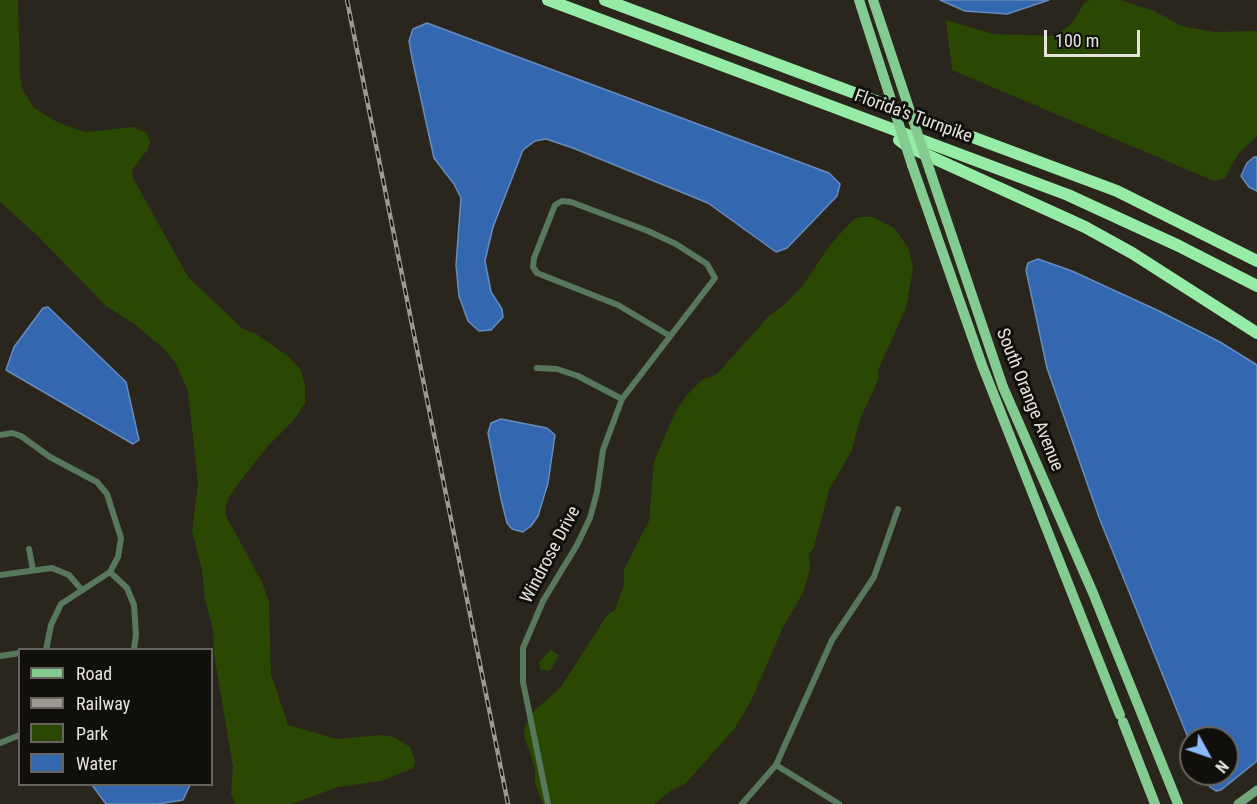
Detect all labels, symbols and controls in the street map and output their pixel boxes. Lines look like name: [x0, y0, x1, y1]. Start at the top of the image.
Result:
scale bar: [1047, 18, 1143, 56]
text: 100 m: [1055, 30, 1099, 51]
street label: Florida's Turnpike: [851, 86, 975, 148]
street label: South Orange Avenue: [991, 326, 1067, 474]
street label: Windrose Drive: [516, 503, 586, 607]
legend: [18, 648, 213, 786]
text: Road: [76, 663, 112, 684]
text: Railway: [76, 693, 130, 714]
text: Park: [76, 723, 108, 744]
north arrow: [1179, 726, 1239, 786]
text: Water: [76, 753, 117, 774]
text: N: [1211, 757, 1232, 776]

